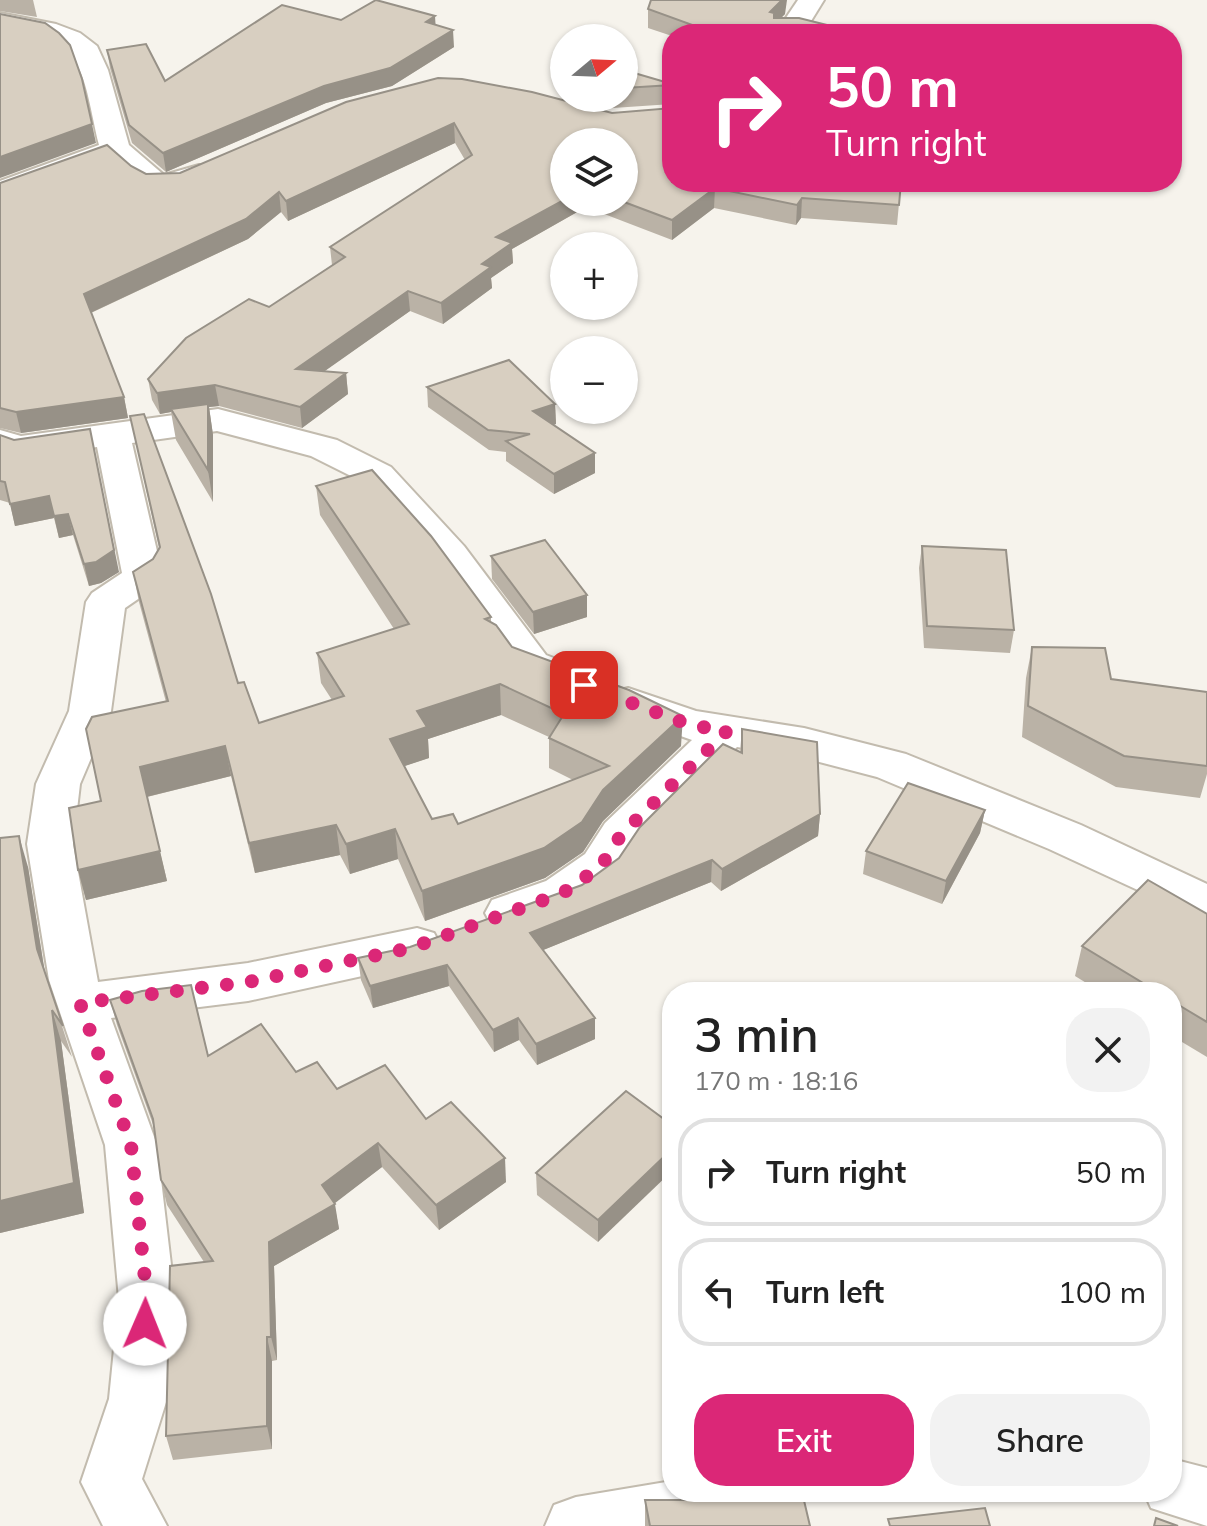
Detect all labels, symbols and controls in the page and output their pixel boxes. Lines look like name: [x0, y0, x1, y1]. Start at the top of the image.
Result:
north arrow: [550, 24, 638, 112]
map controls: [550, 24, 638, 424]
text: 50 m: [826, 51, 959, 121]
icon: right: [694, 56, 798, 160]
text: Turn right: [826, 120, 987, 165]
button: layers: [550, 128, 638, 216]
button: +: [550, 232, 638, 320]
button: −: [550, 336, 638, 424]
pin: [550, 651, 618, 719]
icon: arrive: [562, 663, 606, 707]
text: 3 min: [694, 1004, 819, 1064]
button: close: [1066, 1008, 1150, 1092]
text: 170 m · 18:16: [694, 1064, 858, 1097]
icon: right: [698, 1150, 742, 1194]
text: Turn right: [766, 1153, 906, 1191]
text: 50 m: [1076, 1153, 1146, 1191]
icon: left: [698, 1270, 742, 1314]
text: Turn left: [766, 1273, 884, 1311]
text: 100 m: [1058, 1273, 1146, 1311]
position arrow: [103, 1282, 187, 1366]
button: Exit: [694, 1394, 914, 1486]
button: Share: [930, 1394, 1150, 1486]

